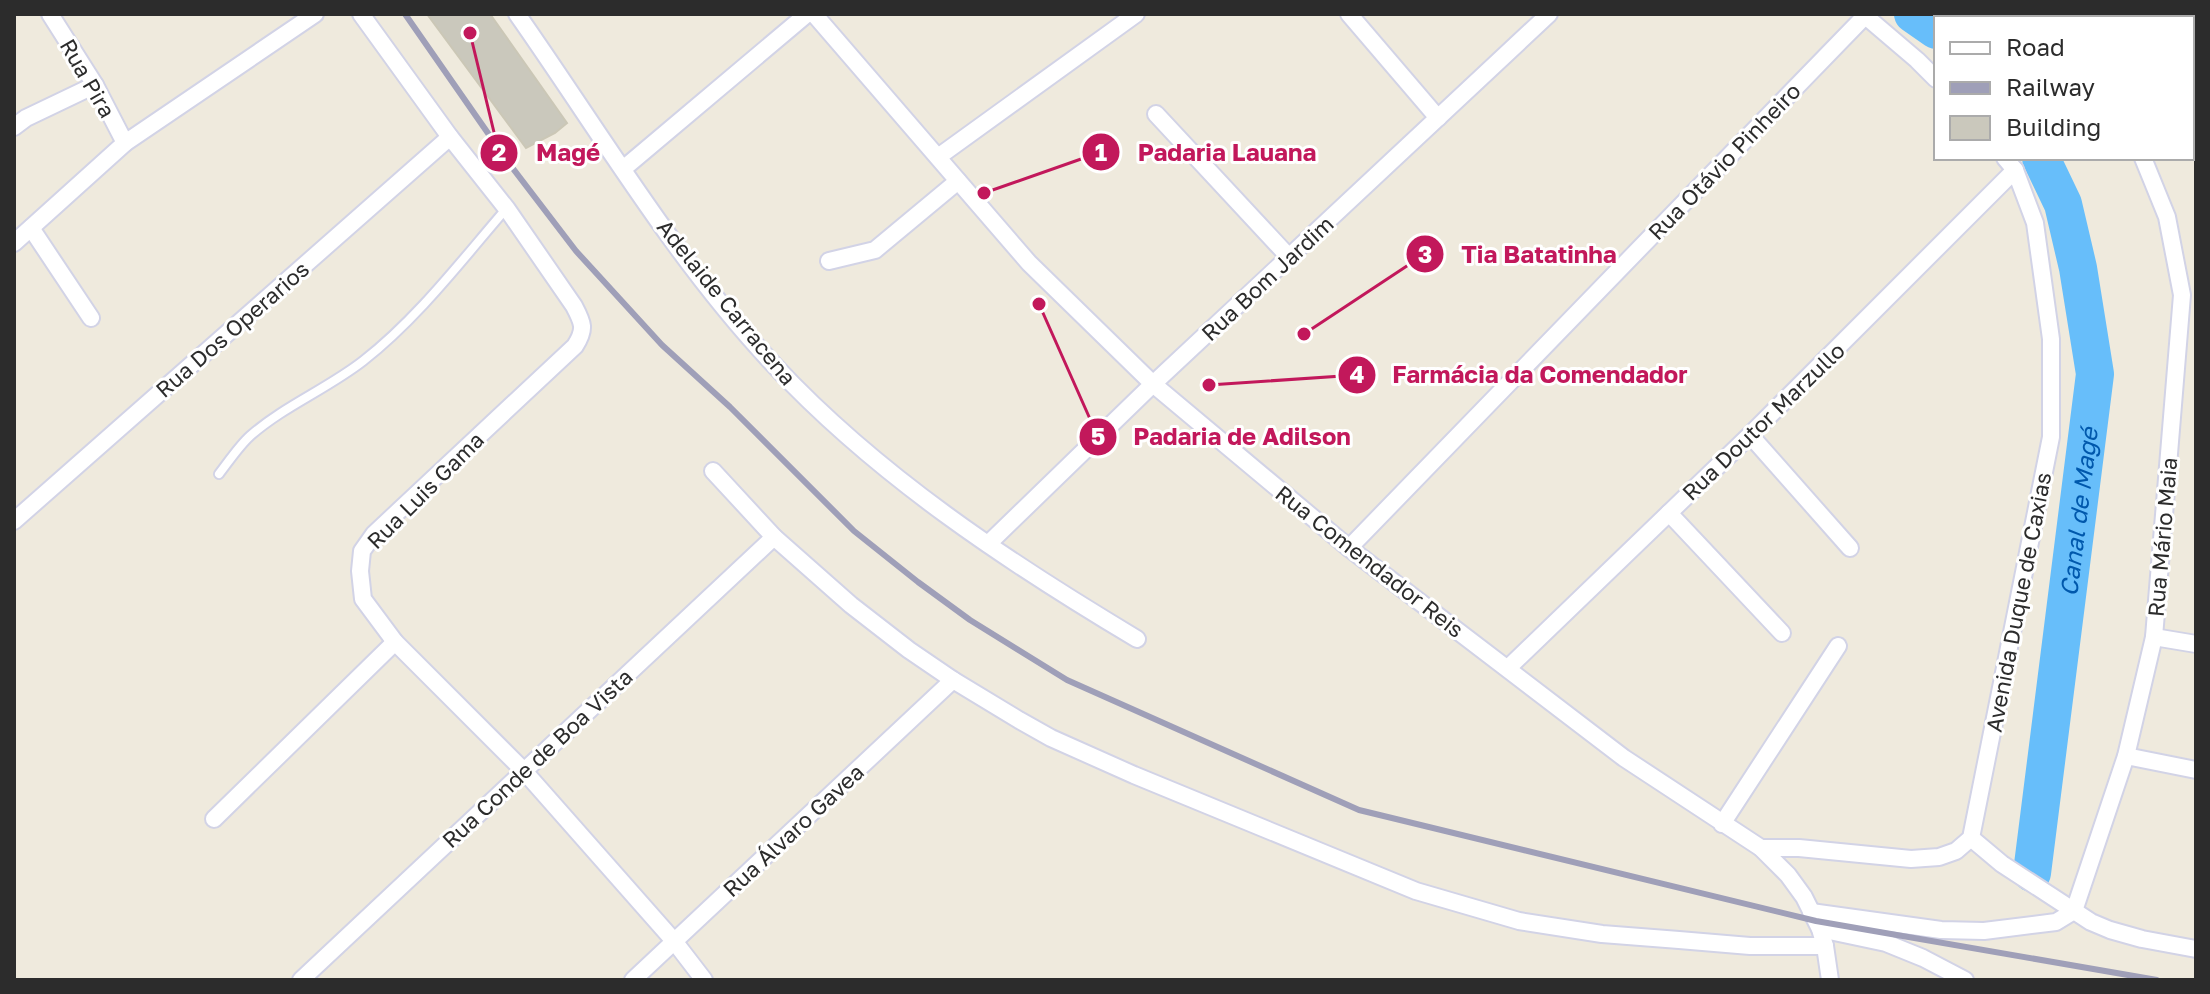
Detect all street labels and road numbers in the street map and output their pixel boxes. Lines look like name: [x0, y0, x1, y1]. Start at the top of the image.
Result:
street label: Rua Pira: [55, 34, 121, 122]
street label: Rua Otávio Pinheiro: [1642, 77, 1806, 245]
street label: Rua Bom Jardim: [1195, 210, 1339, 346]
street label: Adelaide Carracena: [652, 214, 802, 390]
street label: Rua Dos Operarios: [150, 255, 314, 403]
street label: Rua Doutor Marzullo: [1676, 336, 1850, 506]
street label: Rua Luis Gama: [361, 426, 489, 554]
street label: Rua Mário Maia: [2142, 456, 2182, 618]
street label: Avenida Duque de Caxias: [1980, 470, 2056, 734]
street label: Rua Comendador Reis: [1270, 479, 1470, 643]
street label: Rua Conde de Boa Vista: [436, 663, 638, 853]
street label: Rua Álvaro Gavea: [717, 758, 869, 902]

